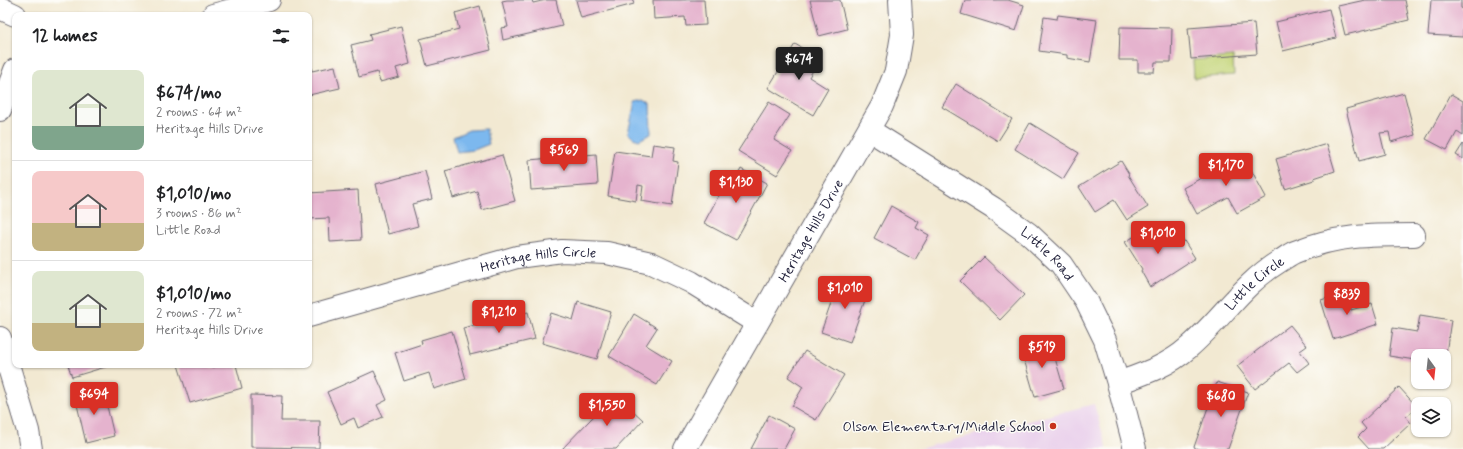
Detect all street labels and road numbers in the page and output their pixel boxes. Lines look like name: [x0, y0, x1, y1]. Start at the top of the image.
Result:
street label: Heritage Hills Drive: [775, 176, 848, 286]
street label: Little Road: [1017, 223, 1078, 285]
street label: Heritage Hills Circle: [478, 243, 597, 277]
street label: Little Circle: [1221, 252, 1288, 315]

